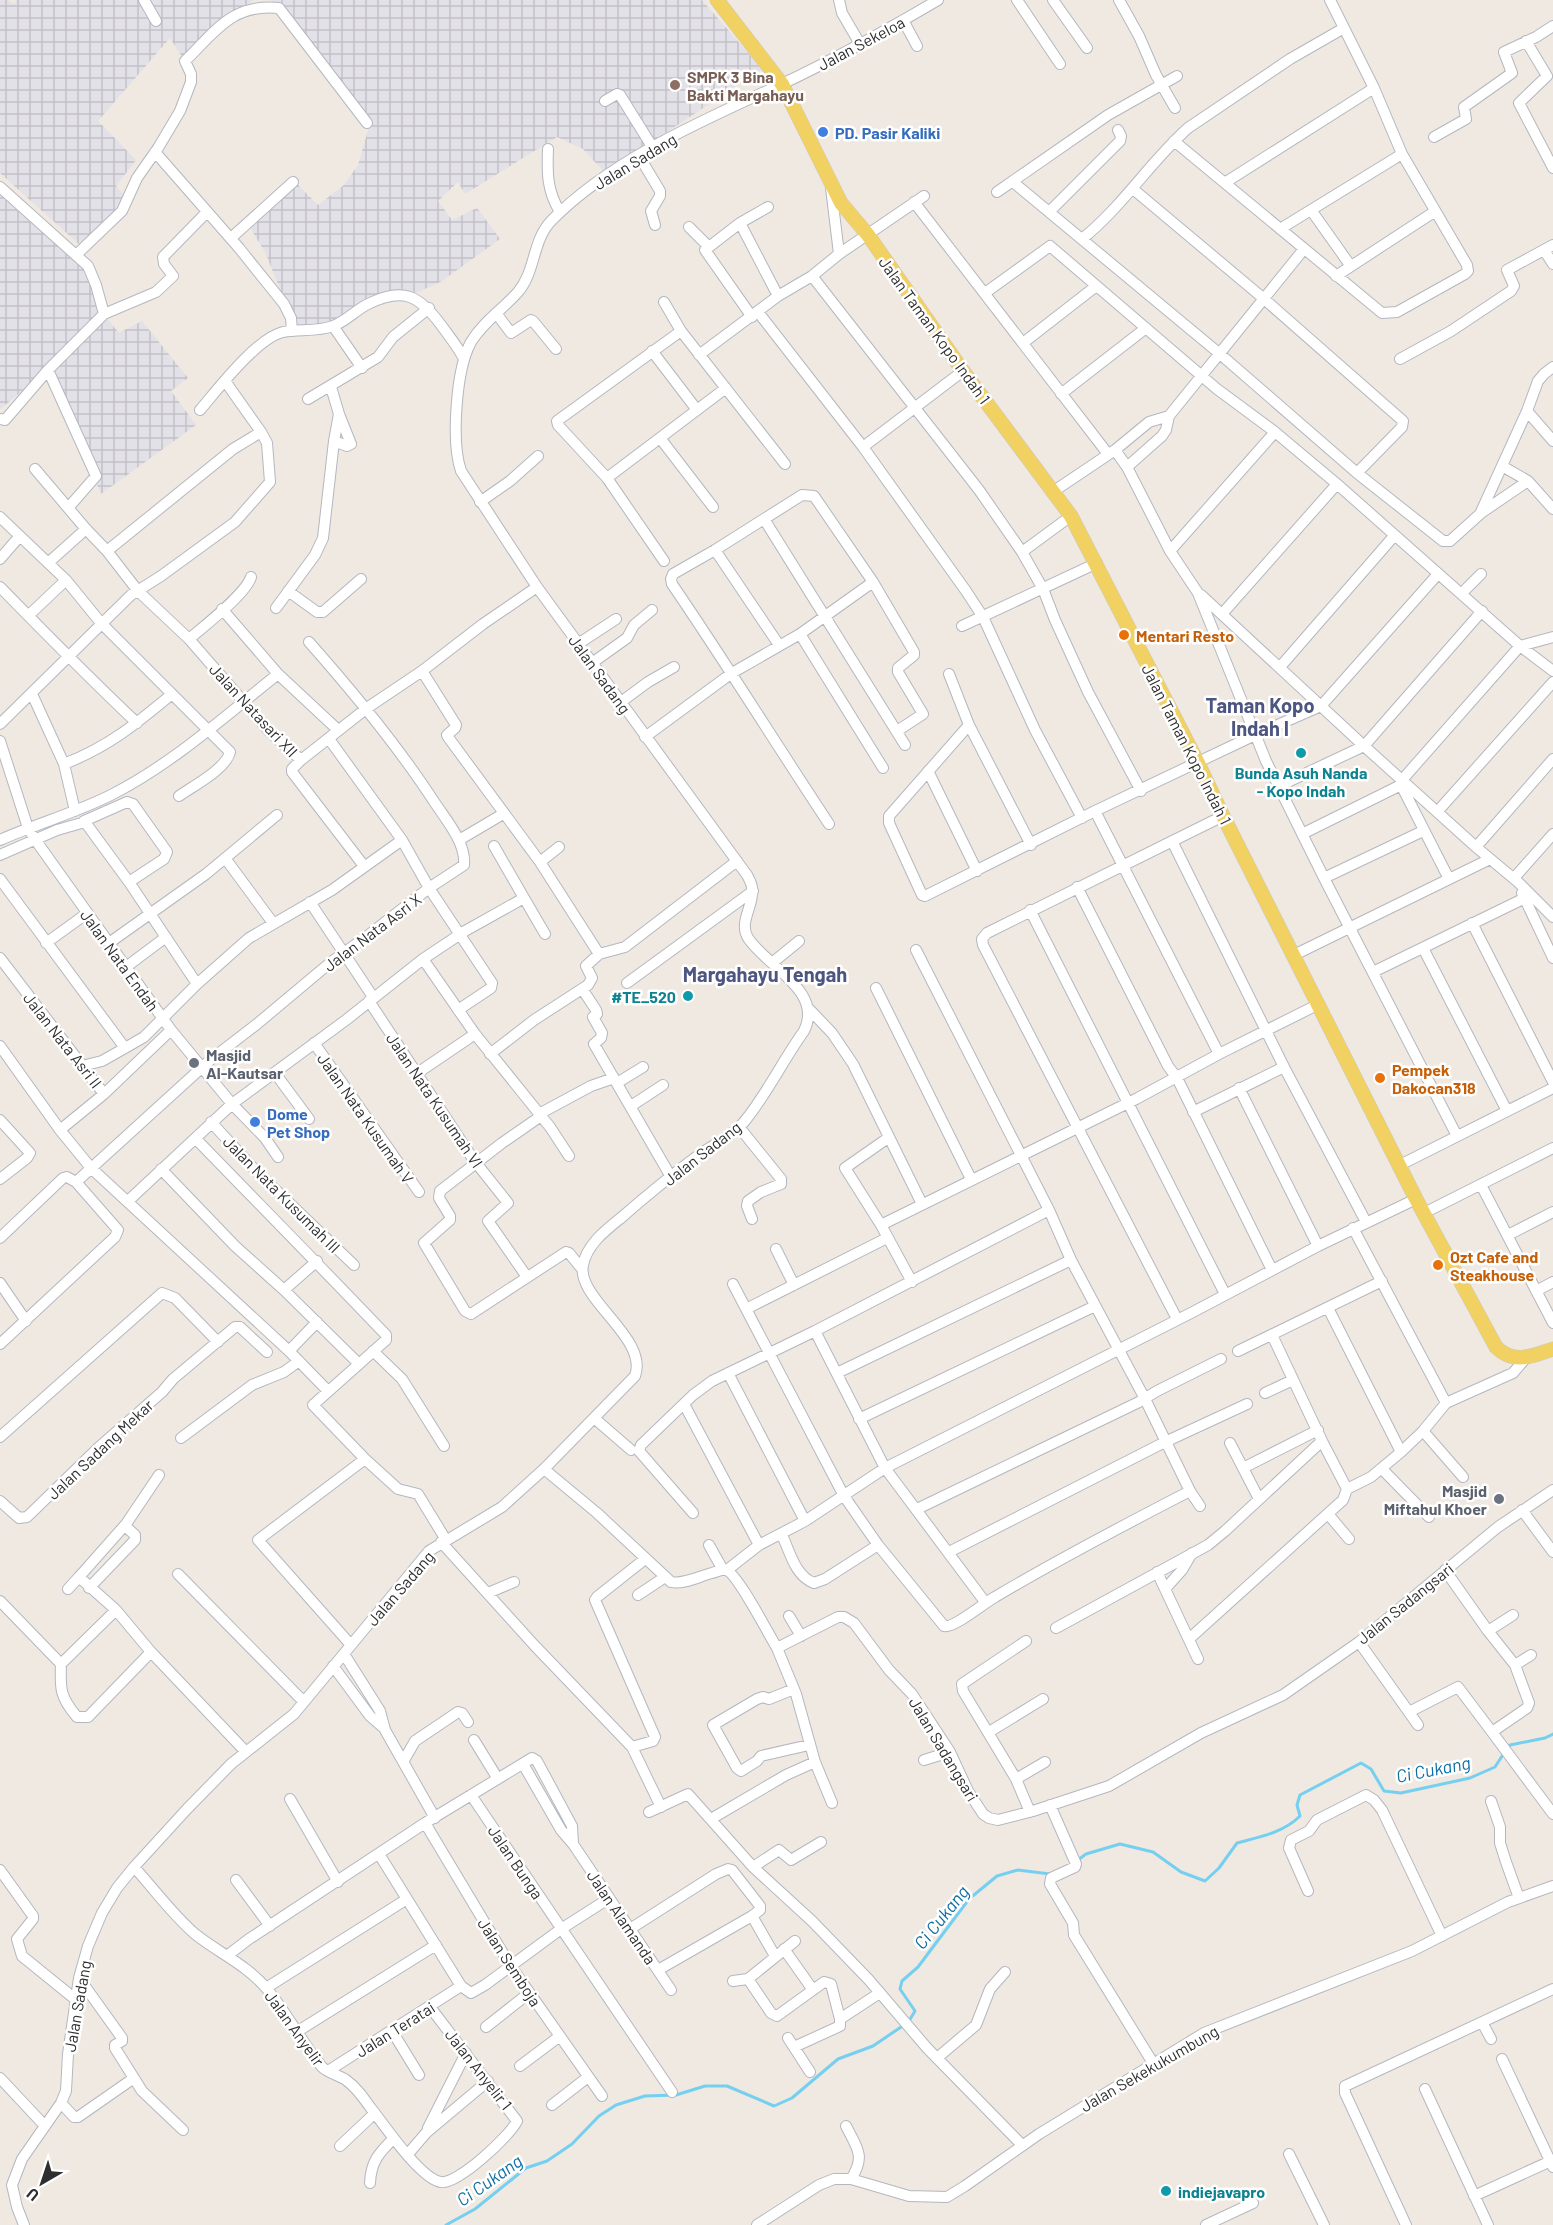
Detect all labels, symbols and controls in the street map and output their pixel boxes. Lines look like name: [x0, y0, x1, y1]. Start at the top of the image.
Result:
street label: Jalan Sekeloa: [814, 12, 908, 74]
place label: SMPK 3 Bina Bakti Margahayu: [687, 67, 804, 104]
marker: SMPK 3 Bina Bakti Margahayu: [668, 78, 682, 92]
place label: PD. Pasir Kaliki: [835, 123, 940, 142]
marker: PD. Pasir Kaliki: [816, 125, 830, 139]
street label: Jalan Sadang: [590, 129, 680, 193]
street label: Jalan Taman Kopo Indah 1: [875, 253, 995, 407]
place label: Mentari Resto: [1136, 626, 1234, 645]
marker: Mentari Resto: [1117, 628, 1131, 642]
street label: Jalan Sadang: [565, 631, 635, 717]
street label: Jalan Natasari XII: [206, 659, 302, 761]
street label: Jalan Taman Kopo Indah 1: [1138, 661, 1236, 827]
district label: Taman Kopo Indah I: [1205, 693, 1315, 740]
marker: Bunda Asuh Nanda - Kopo Indah: [1294, 746, 1308, 760]
place label: Bunda Asuh Nanda - Kopo Indah: [1235, 763, 1367, 800]
street label: Jalan Nata Asri X: [320, 889, 424, 975]
street label: Jalan Nata Endah: [77, 905, 163, 1015]
district label: Margahayu Tengah: [683, 962, 847, 986]
place label: #TE_520: [611, 987, 676, 1006]
street label: Jalan Nata Asri II: [20, 988, 106, 1092]
marker: #TE_520: [681, 989, 695, 1003]
street label: Jalan Nata Kusumah VI: [383, 1029, 487, 1171]
place label: Masjid Al-Kautsar: [206, 1045, 283, 1082]
street label: Jalan Nata Kusumah V: [314, 1049, 418, 1187]
marker: Masjid Al-Kautsar: [187, 1056, 201, 1070]
place label: Pempek Dakocan318: [1392, 1060, 1476, 1097]
marker: Pempek Dakocan318: [1373, 1071, 1387, 1085]
place label: Dome Pet Shop: [267, 1104, 330, 1141]
marker: Dome Pet Shop: [248, 1115, 262, 1129]
street label: Jalan Sadang: [660, 1117, 744, 1189]
street label: Jalan Nata Kusumah III: [220, 1132, 344, 1256]
place label: Ozt Cafe and Steakhouse: [1450, 1247, 1538, 1284]
marker: Ozt Cafe and Steakhouse: [1431, 1258, 1445, 1272]
street label: Jalan Sadang Mekar: [43, 1395, 157, 1503]
place label: Masjid Miftahul Khoer: [1384, 1481, 1487, 1518]
marker: Masjid Miftahul Khoer: [1492, 1492, 1506, 1506]
street label: Jalan Sadang: [362, 1547, 438, 1629]
street label: Jalan Sadangsari: [1353, 1558, 1457, 1648]
street label: Jalan Sadangsari: [905, 1693, 983, 1805]
water label: Ci Cukang: [1394, 1751, 1472, 1787]
street label: Jalan Bunga: [484, 1822, 548, 1902]
street label: Jalan Alamanda: [584, 1866, 660, 1968]
water label: Ci Cukang: [909, 1881, 973, 1953]
street label: Jalan Semboja: [474, 1914, 546, 2010]
street label: Jalan Sadang: [60, 1959, 94, 2053]
street label: Jalan Anyelir: [261, 1987, 329, 2070]
street label: Jalan Teratai: [352, 1997, 438, 2061]
street label: Jalan Sekekukumbung: [1077, 2021, 1221, 2115]
street label: Jalan Anyelir 1: [442, 2025, 516, 2113]
water label: Ci Cukang: [452, 2149, 526, 2211]
north arrow: [12, 2153, 72, 2213]
place label: indiejavapro: [1178, 2182, 1265, 2201]
text: U: [22, 2184, 42, 2206]
marker: indiejavapro: [1159, 2184, 1173, 2198]

